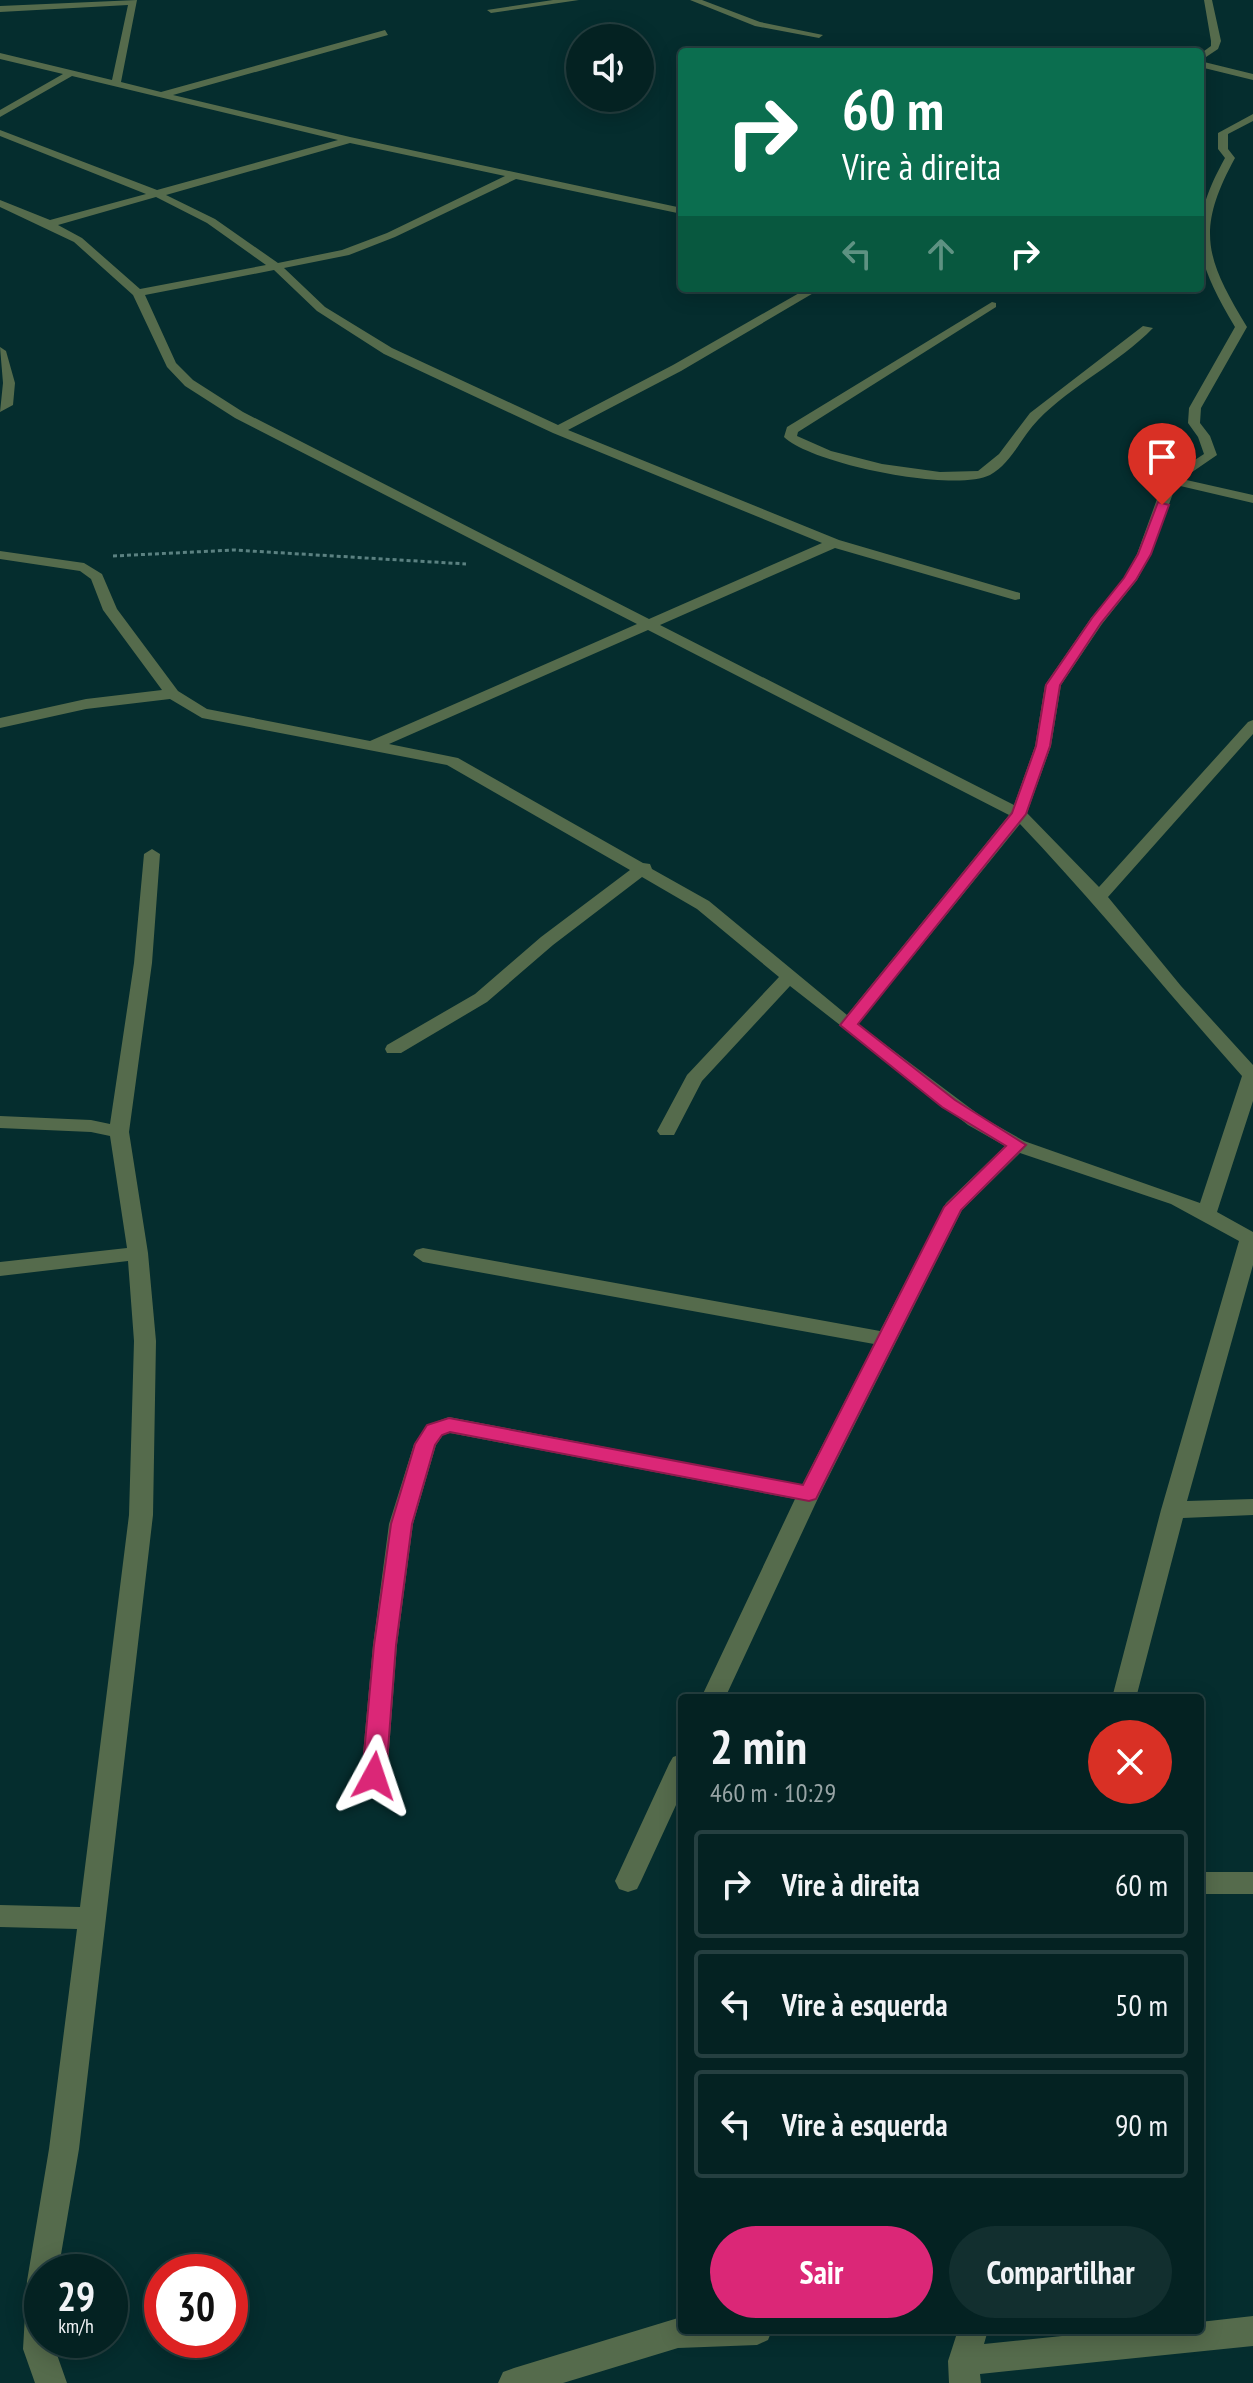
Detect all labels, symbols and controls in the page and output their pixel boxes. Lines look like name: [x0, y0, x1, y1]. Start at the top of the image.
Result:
map controls: [566, 24, 654, 112]
button: sound: [566, 24, 654, 112]
text: 60 m: [842, 73, 944, 145]
icon: right: [710, 80, 814, 184]
text: Vire à direita: [842, 143, 1001, 190]
icon: left: [835, 232, 879, 276]
icon: ahead: [919, 232, 963, 276]
icon: right: [1003, 232, 1047, 276]
pin: [1128, 423, 1196, 505]
icon: arrive: [1140, 435, 1184, 479]
text: 2 min: [710, 1715, 807, 1777]
button: close: [1088, 1720, 1172, 1804]
position arrow: [332, 1734, 416, 1818]
text: 460 m · 10:29: [710, 1776, 836, 1809]
icon: right: [714, 1862, 758, 1906]
text: Vire à direita: [782, 1865, 920, 1904]
text: 60 m: [1115, 1865, 1168, 1904]
icon: left: [714, 1982, 758, 2026]
text: Vire à esquerda: [782, 1985, 948, 2024]
text: 50 m: [1115, 1985, 1168, 2024]
icon: left: [714, 2102, 758, 2146]
text: Vire à esquerda: [782, 2105, 948, 2144]
text: 90 m: [1115, 2105, 1168, 2144]
button: Sair: [710, 2226, 933, 2318]
button: Compartilhar: [949, 2226, 1172, 2318]
speed limit sign: 30: [144, 2254, 248, 2358]
text: 29: [57, 2270, 95, 2322]
text: km/h: [58, 2313, 94, 2339]

